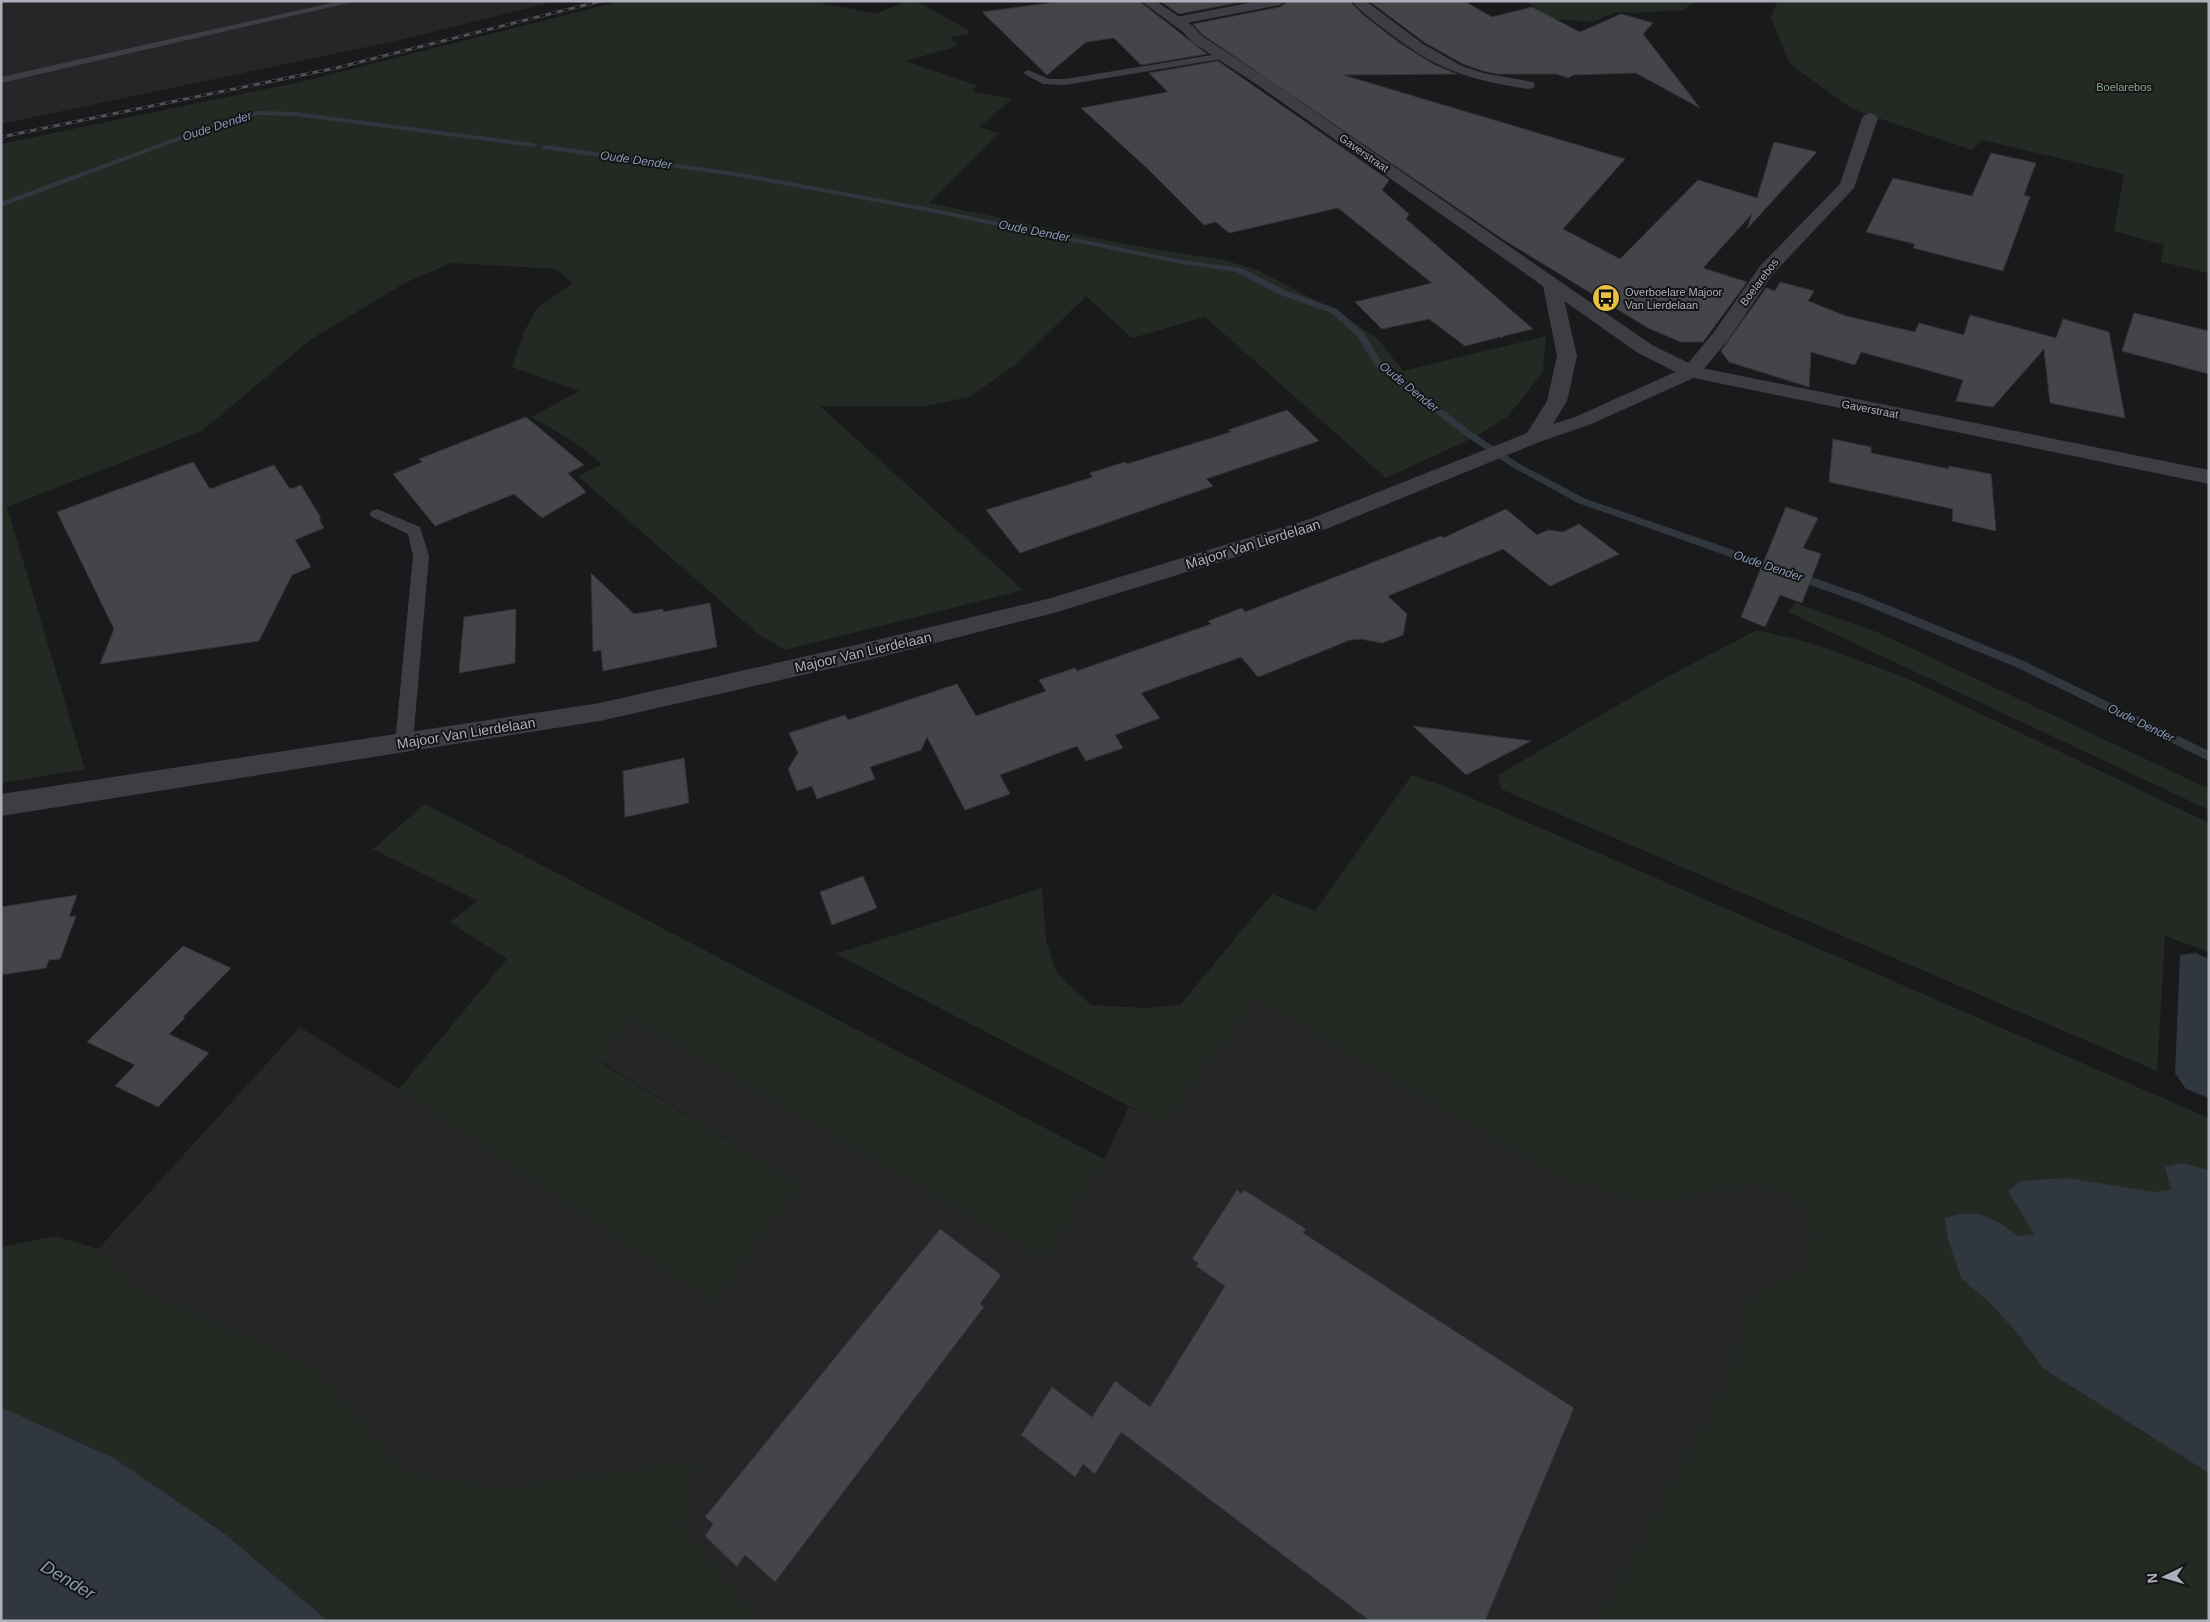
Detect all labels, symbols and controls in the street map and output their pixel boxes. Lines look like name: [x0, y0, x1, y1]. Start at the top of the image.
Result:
park label: Boelarebos: [2096, 81, 2152, 93]
water label: Oude Dender: [181, 108, 254, 144]
street label: Gaverstraat: [1337, 132, 1391, 174]
water label: Oude Dender: [599, 148, 674, 172]
water label: Oude Dender: [997, 217, 1072, 245]
street label: Boelarebos: [1737, 256, 1781, 308]
bus stop icon: Overboelare Majoor Van Lierdelaan: [1591, 283, 1621, 313]
place label: Overboelare Majoor Van Lierdelaan: [1625, 286, 1723, 311]
water label: Oude Dender: [1377, 359, 1442, 416]
street label: Gaverstraat: [1841, 398, 1899, 420]
street label: Majoor Van Lierdelaan: [1184, 516, 1322, 572]
water label: Oude Dender: [1732, 548, 1805, 585]
street label: Majoor Van Lierdelaan: [793, 628, 933, 676]
water label: Oude Dender: [2106, 701, 2177, 746]
street label: Majoor Van Lierdelaan: [396, 714, 536, 752]
north arrow: [2140, 1552, 2190, 1602]
water label: Dender: [38, 1556, 99, 1604]
text: N: [2144, 1572, 2160, 1584]

